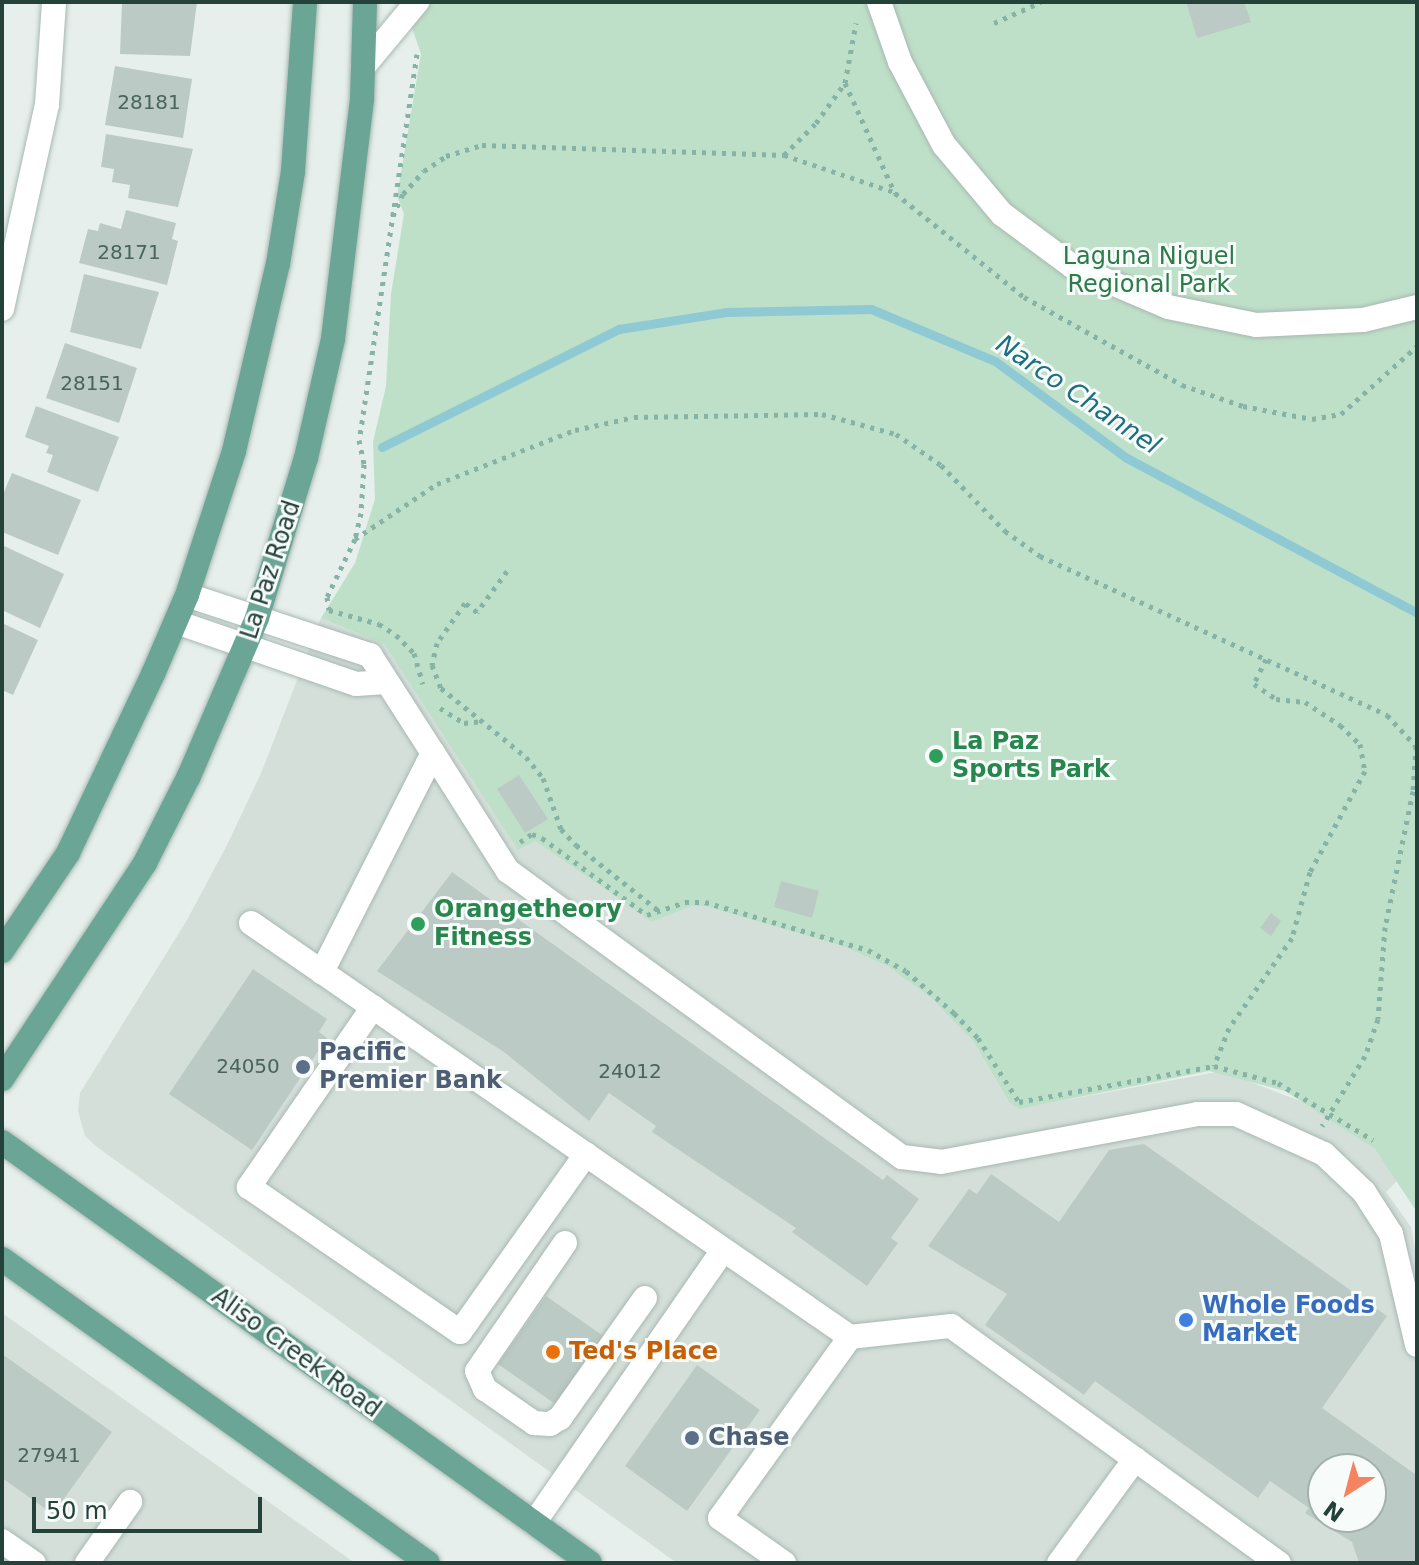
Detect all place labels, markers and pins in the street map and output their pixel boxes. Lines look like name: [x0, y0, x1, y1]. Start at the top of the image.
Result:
place label: La Paz Sports Park: [952, 728, 1110, 784]
marker: La Paz Sports Park: [927, 747, 945, 765]
place label: Orangetheory Fitness: [434, 896, 622, 952]
marker: Orangetheory Fitness: [409, 915, 427, 933]
place label: Pacific Premier Bank: [319, 1039, 502, 1095]
marker: Pacific Premier Bank: [294, 1058, 312, 1076]
place label: Whole Foods Market: [1202, 1292, 1375, 1348]
marker: Whole Foods Market: [1177, 1311, 1195, 1329]
place label: Ted's Place: [569, 1338, 718, 1366]
marker: Ted's Place: [544, 1343, 562, 1361]
place label: Chase: [708, 1424, 789, 1452]
marker: Chase: [683, 1429, 701, 1447]

